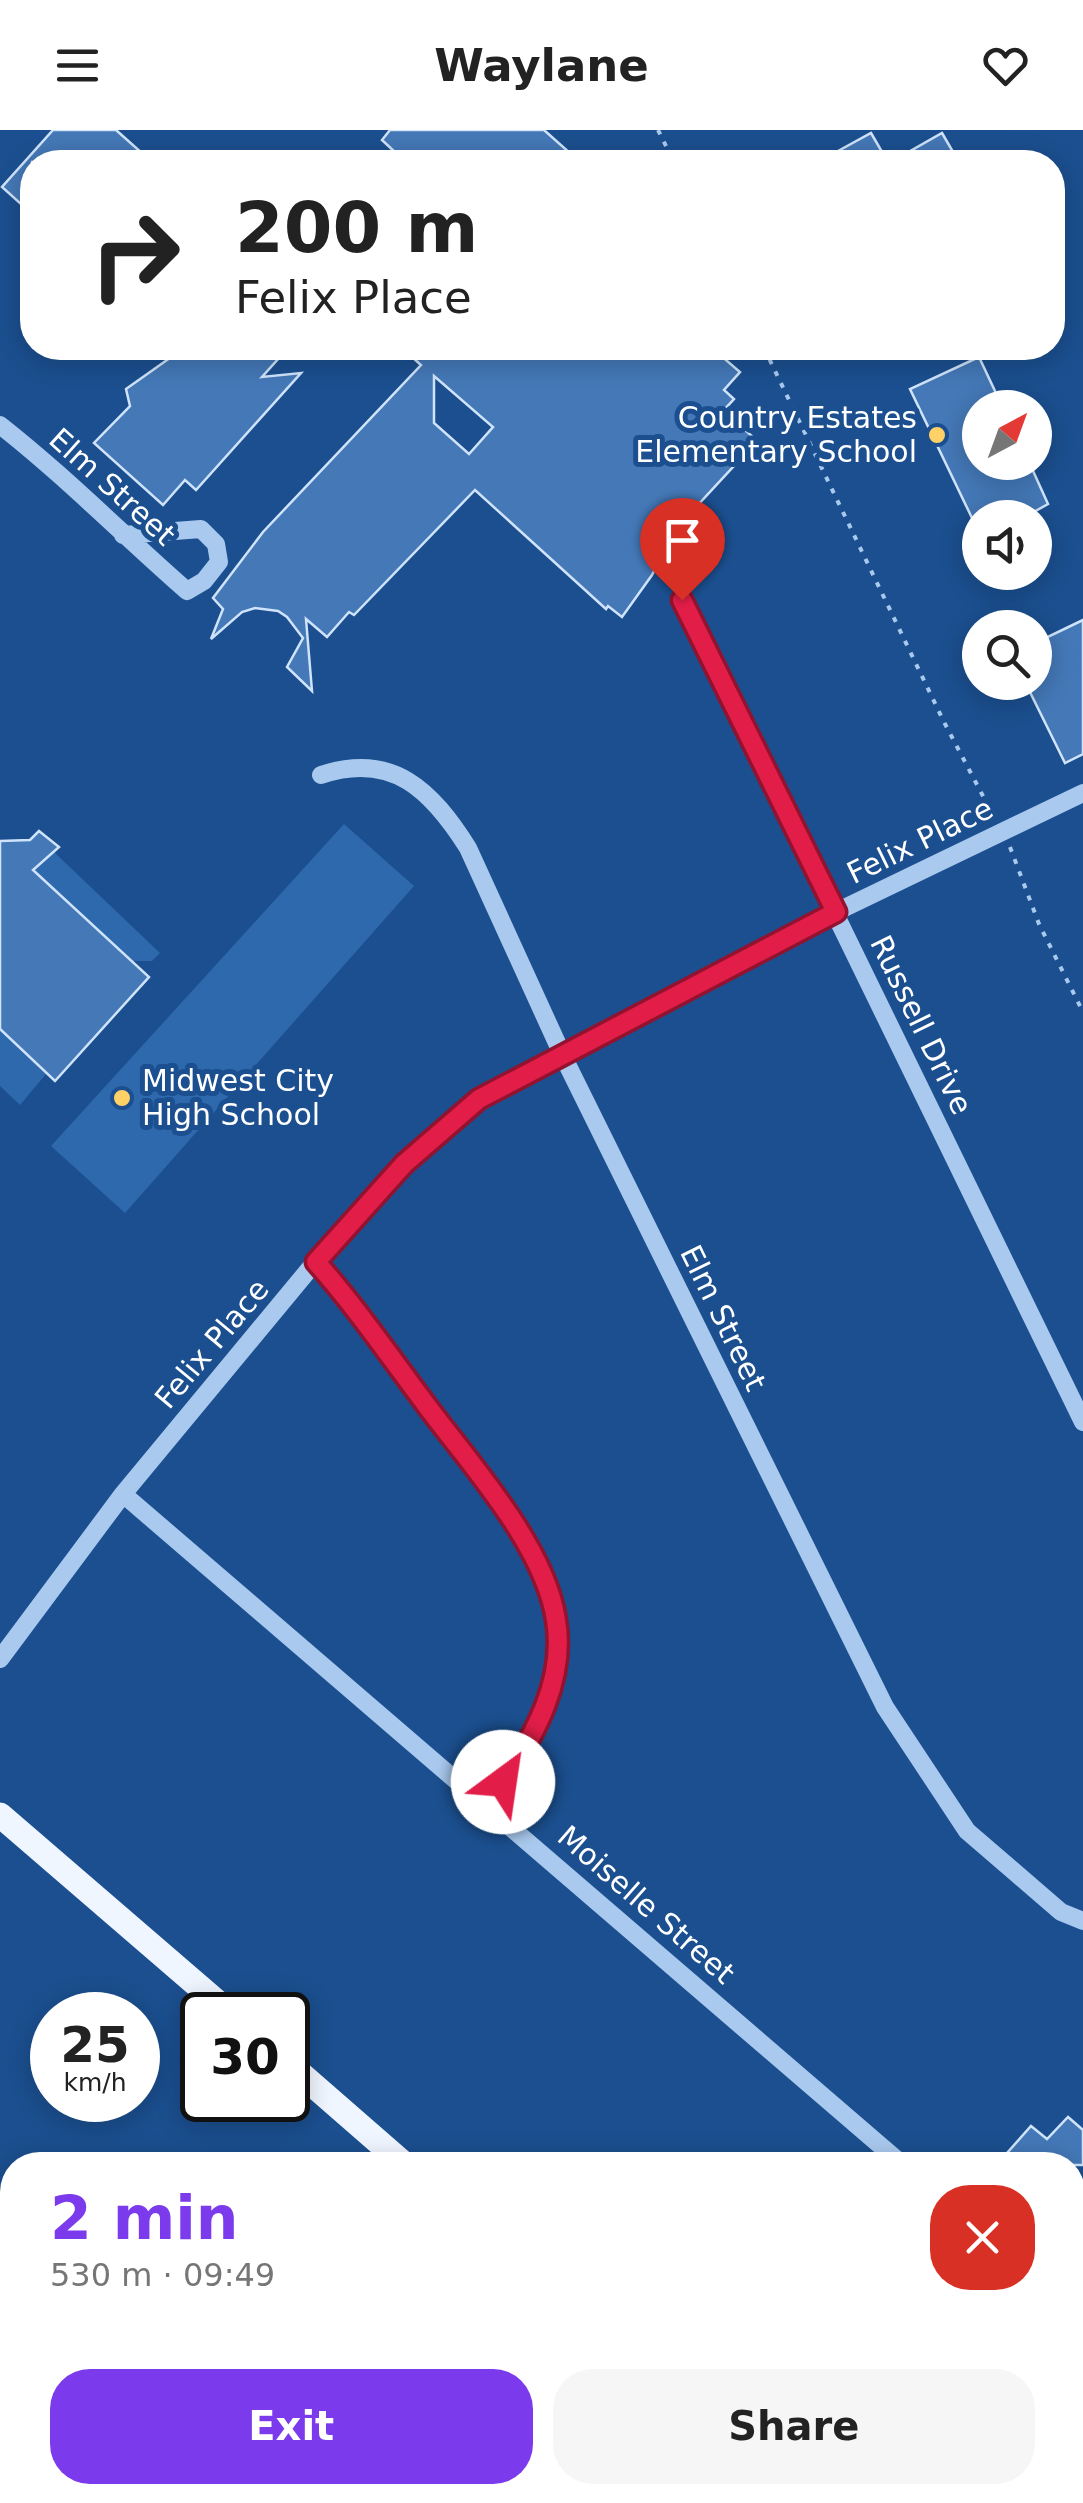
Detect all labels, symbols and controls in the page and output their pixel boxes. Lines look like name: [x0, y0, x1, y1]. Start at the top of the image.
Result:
icon: menu: [50, 38, 105, 93]
icon: heart: [978, 38, 1033, 93]
text: Waylane: [434, 39, 649, 92]
text: 200 m: [235, 187, 478, 269]
icon: right: [70, 190, 200, 320]
text: Felix Place: [235, 271, 472, 324]
north arrow: [962, 390, 1052, 480]
map controls: [962, 390, 1052, 700]
place label: Country Estates Elementary School: [635, 400, 917, 469]
street label: Elm Street: [42, 421, 183, 552]
marker: Country Estates Elementary School: [926, 424, 948, 446]
pin: [640, 498, 725, 601]
button: sound: [962, 500, 1052, 590]
icon: arrive: [655, 513, 710, 568]
button: search: [962, 610, 1052, 700]
street label: Felix Place: [841, 790, 998, 891]
street label: Russell Drive: [863, 930, 980, 1120]
place label: Midwest City High School: [142, 1063, 334, 1132]
marker: Midwest City High School: [111, 1087, 133, 1109]
street label: Elm Street: [673, 1239, 774, 1396]
street label: Felix Place: [147, 1272, 276, 1415]
position arrow: [451, 1730, 555, 1834]
street label: Moiselle Street: [551, 1818, 742, 1991]
speed limit sign: 30: [180, 1992, 310, 2122]
text: 25: [60, 2016, 130, 2074]
text: km/h: [63, 2068, 127, 2097]
text: 2 min: [50, 2183, 238, 2253]
button: close: [930, 2185, 1035, 2290]
text: 530 m · 09:49: [50, 2256, 275, 2294]
button: Exit: [50, 2369, 533, 2484]
button: Share: [553, 2369, 1035, 2484]

